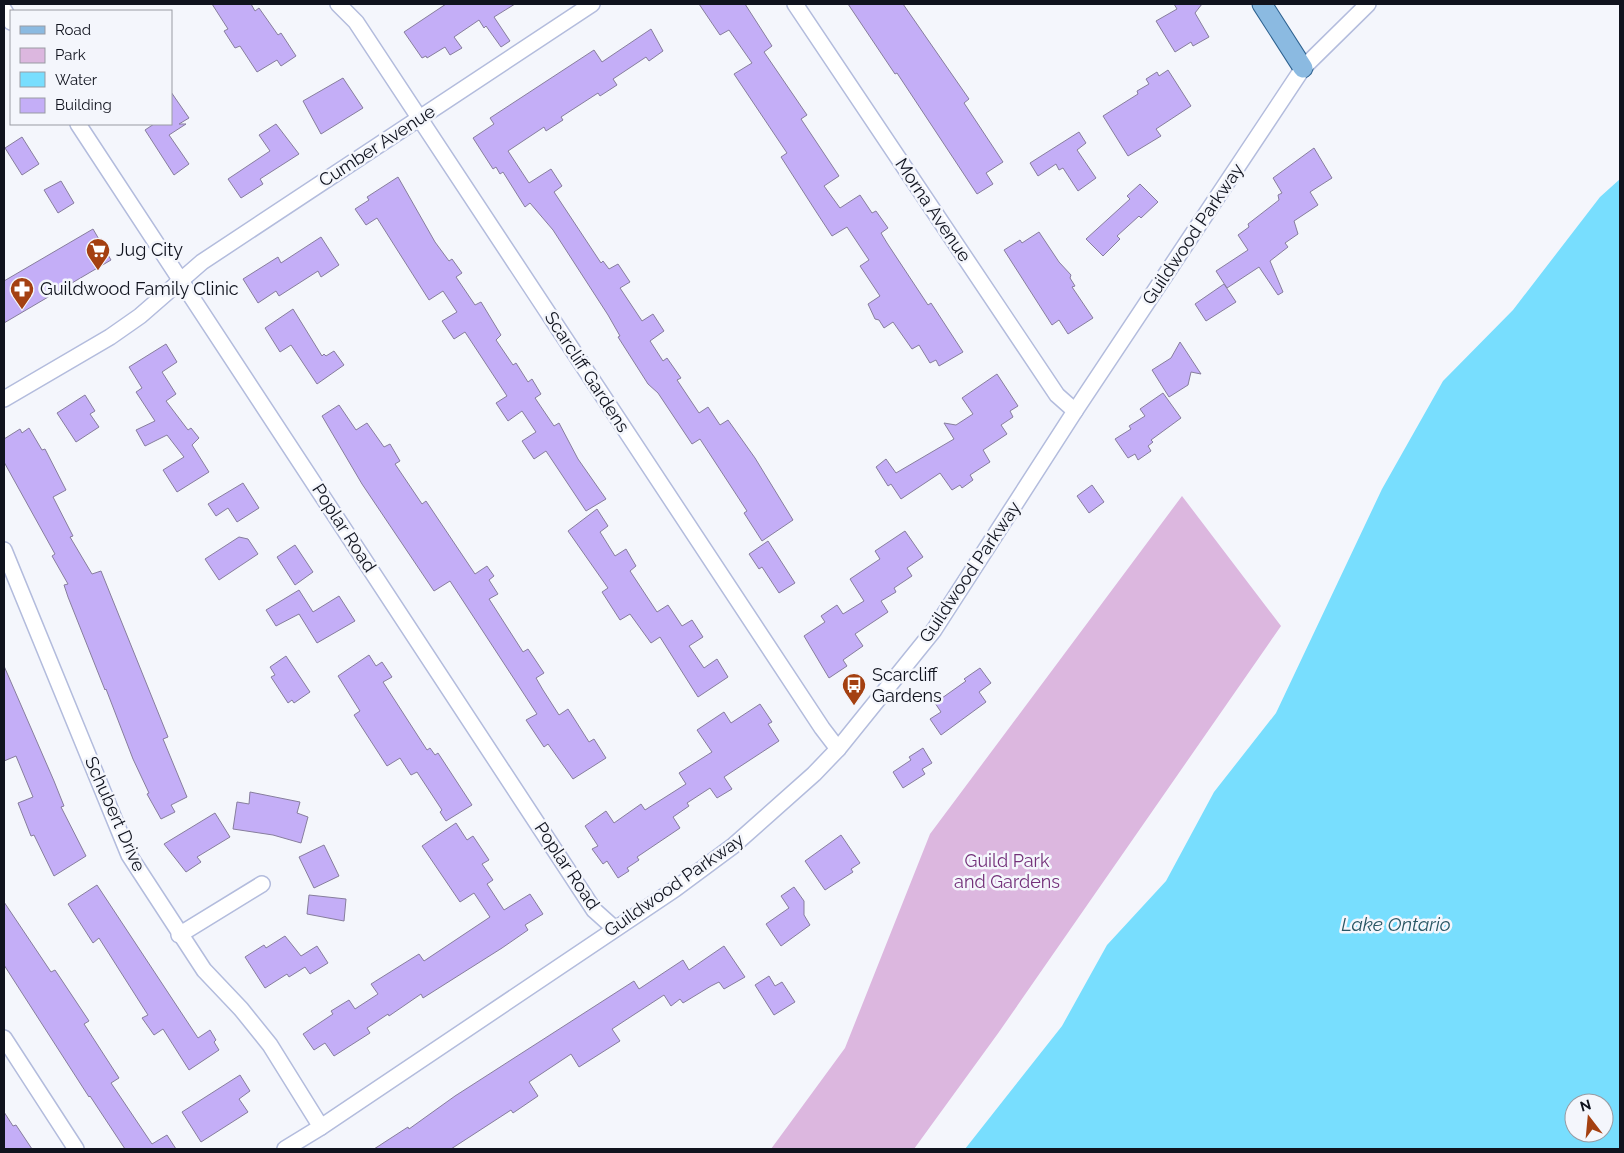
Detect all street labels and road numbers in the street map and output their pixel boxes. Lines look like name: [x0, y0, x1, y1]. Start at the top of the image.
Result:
street label: Cumber Avenue: [315, 100, 439, 191]
street label: Morna Avenue: [891, 154, 976, 266]
street label: Guildwood Parkway: [1138, 159, 1248, 308]
street label: Scarcliff Gardens: [541, 307, 634, 436]
street label: Poplar Road: [308, 480, 381, 576]
street label: Guildwood Parkway: [915, 497, 1025, 646]
street label: Schubert Drive: [81, 753, 150, 875]
street label: Poplar Road: [530, 818, 604, 914]
street label: Guildwood Parkway: [600, 828, 748, 941]

